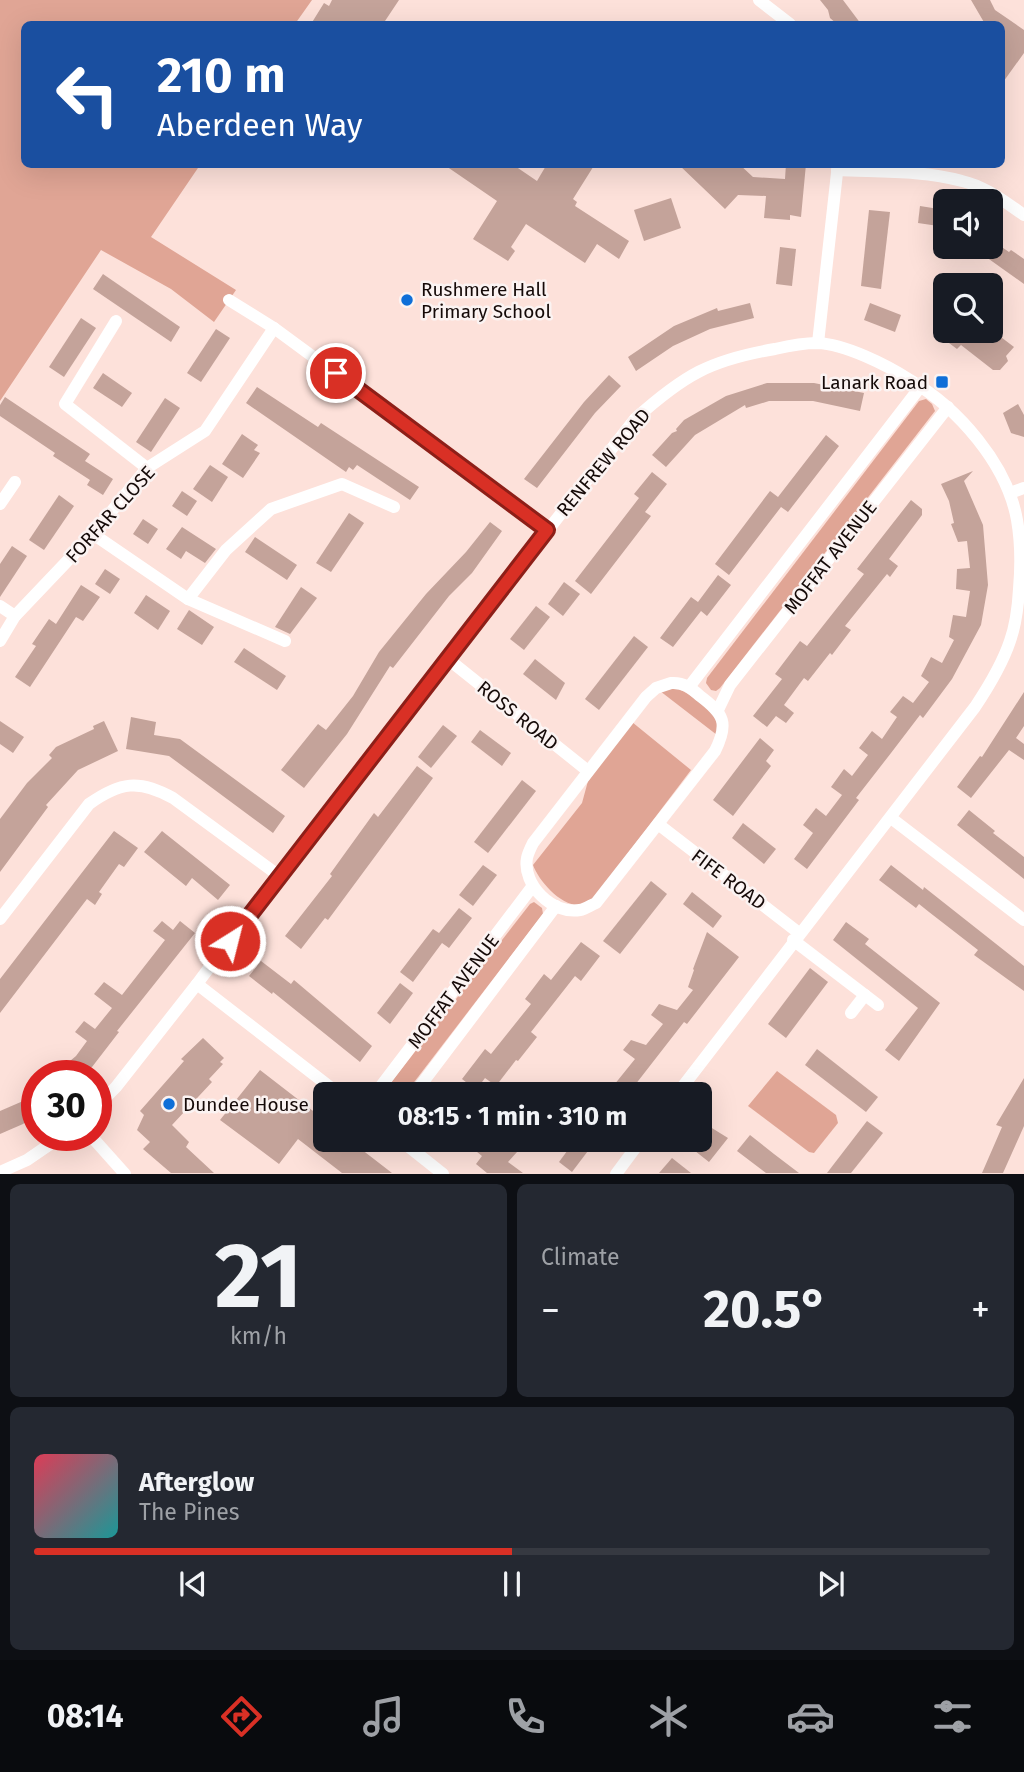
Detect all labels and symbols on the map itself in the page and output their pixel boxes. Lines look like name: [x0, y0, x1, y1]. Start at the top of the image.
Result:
place label: Rushmere Hall Primary School: [421, 278, 551, 323]
marker: Rushmere Hall Primary School: [399, 292, 415, 308]
pin: [306, 343, 366, 403]
place label: Lanark Road: [821, 371, 928, 394]
marker: Lanark Road: [934, 374, 950, 390]
street label: RENFREW ROAD: [552, 404, 655, 521]
street label: FORFAR CLOSE: [61, 461, 160, 568]
street label: MOFFAT AVENUE: [779, 496, 882, 618]
street label: ROSS ROAD: [473, 676, 563, 755]
street label: FIFE ROAD: [687, 844, 770, 915]
position arrow: [193, 904, 267, 978]
street label: MOFFAT AVENUE: [403, 930, 504, 1053]
speed limit sign: 30: [21, 1060, 112, 1151]
place label: Dundee House: [183, 1093, 309, 1116]
marker: Dundee House: [161, 1096, 177, 1112]

